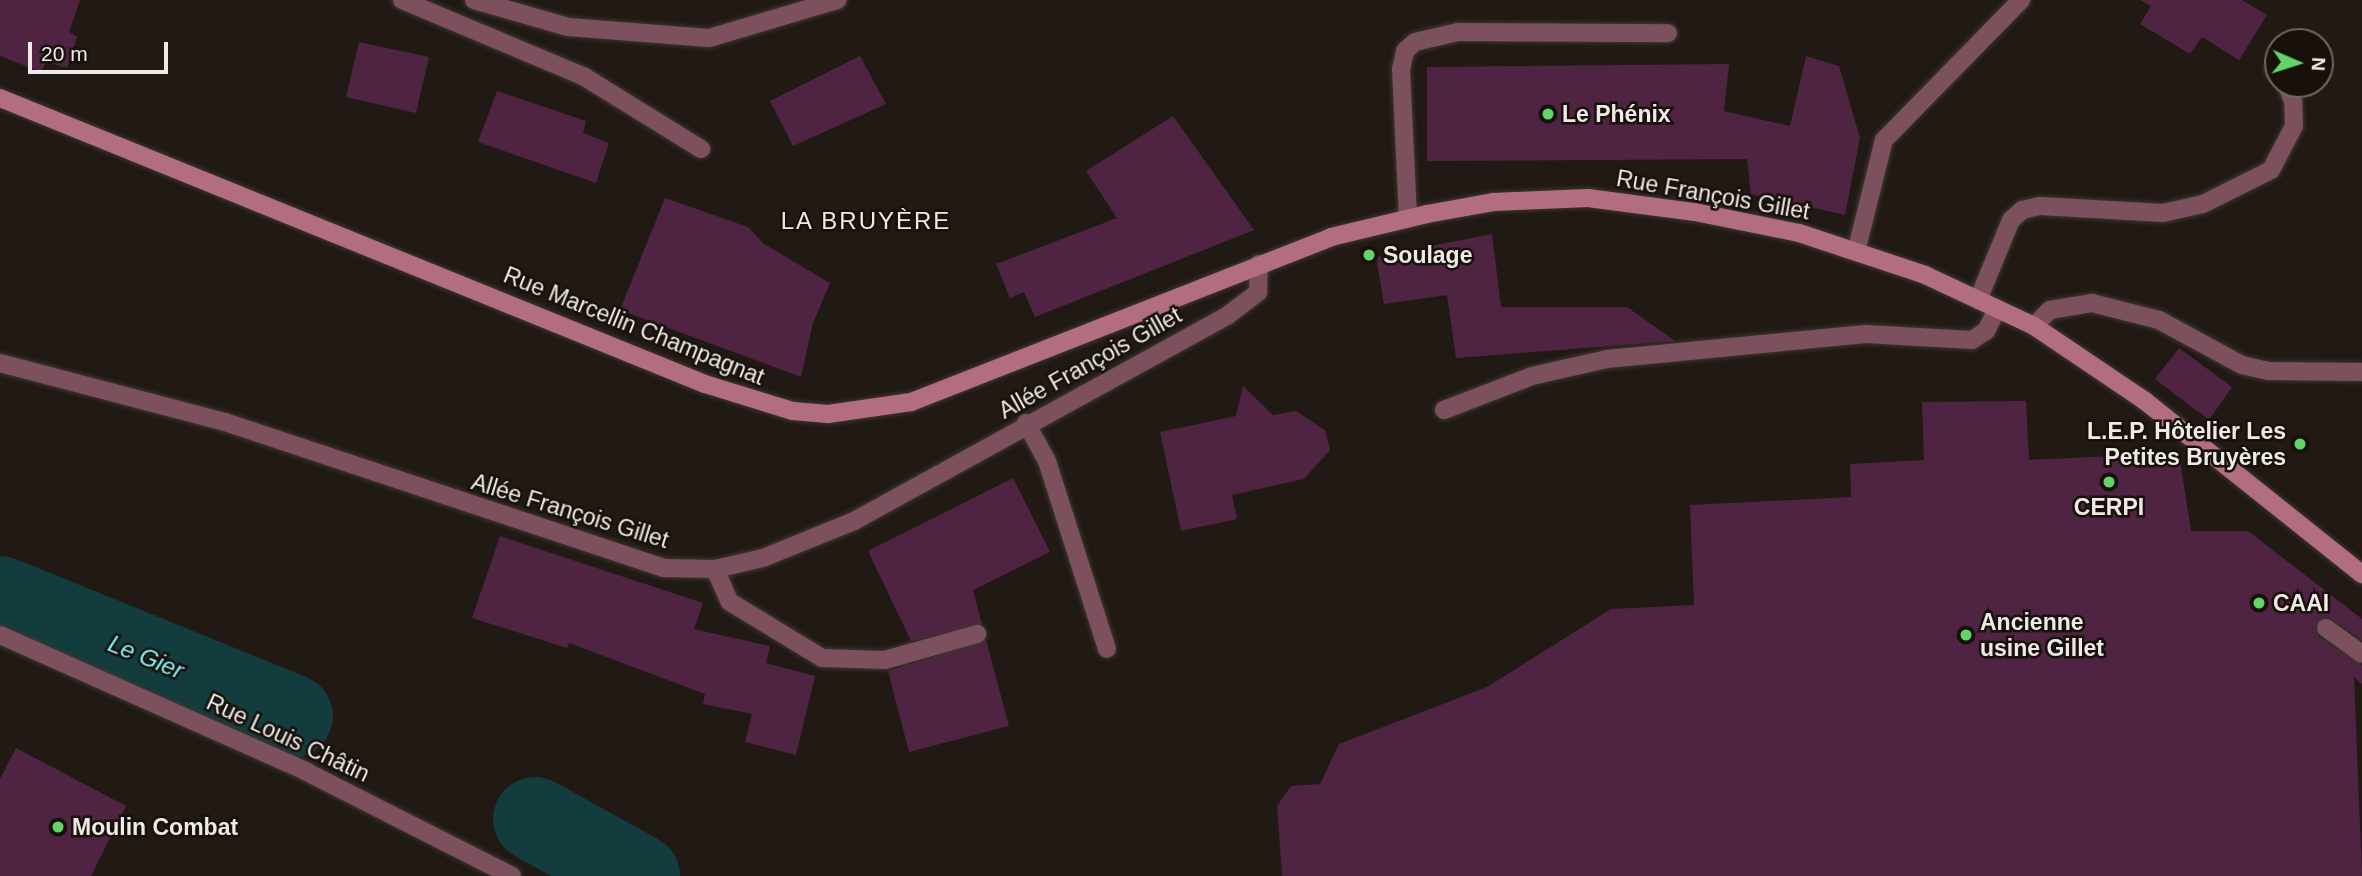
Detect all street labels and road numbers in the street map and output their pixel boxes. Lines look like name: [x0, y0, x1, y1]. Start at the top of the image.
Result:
street label: Rue François Gillet: [1614, 164, 1812, 226]
street label: Rue Marcellin Champagnat: [500, 261, 768, 391]
street label: Allée François Gillet: [994, 301, 1186, 425]
street label: Allée François Gillet: [468, 468, 672, 554]
street label: Rue Louis Châtin: [202, 688, 374, 788]

